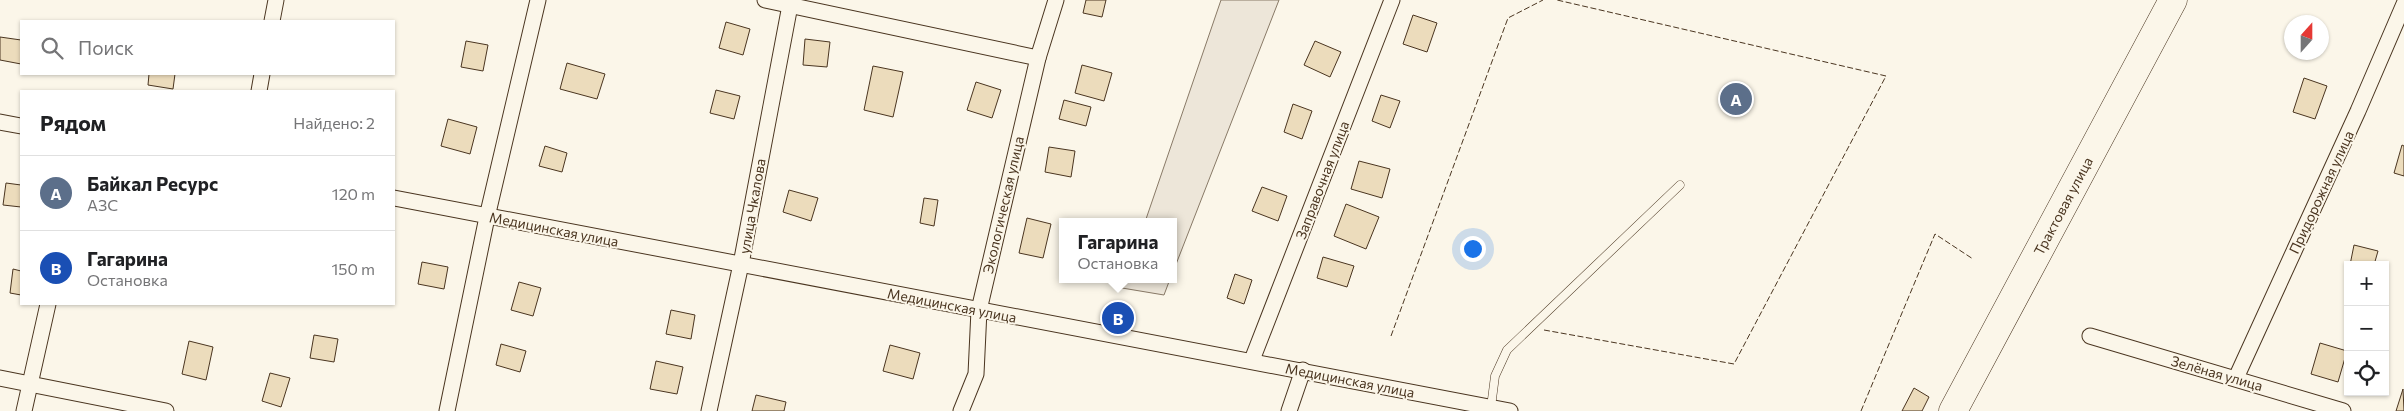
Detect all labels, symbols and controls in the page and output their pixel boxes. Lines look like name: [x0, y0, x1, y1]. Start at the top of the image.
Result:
north arrow: [2284, 15, 2329, 60]
search box: [20, 20, 395, 75]
icon: search: [38, 34, 66, 62]
text: Поиск: [78, 36, 134, 59]
pin: A: [1720, 80, 1752, 118]
text: Рядом: [40, 110, 106, 135]
text: Найдено: 2: [293, 113, 375, 132]
street label: Заправочная улица: [1292, 118, 1352, 242]
street label: Придорожная улица: [2285, 128, 2357, 256]
street label: Экологическая улица: [979, 135, 1027, 275]
street label: Трактовая улица: [2030, 154, 2096, 258]
street label: улица Чкалова: [735, 157, 769, 255]
text: Байкал Ресурс: [87, 172, 218, 195]
text: A: [50, 184, 62, 203]
text: 120 m: [332, 184, 375, 203]
text: АЗС: [87, 195, 118, 214]
street label: Медицинская улица: [488, 208, 620, 250]
popup: [1059, 218, 1177, 283]
text: Гагарина: [1077, 230, 1159, 253]
your location: [1460, 236, 1486, 262]
text: Гагарина: [87, 247, 168, 270]
text: Остановка: [1077, 253, 1158, 272]
text: B: [51, 259, 61, 278]
text: 150 m: [332, 259, 375, 278]
map controls: [2344, 261, 2389, 396]
button: +: [2344, 261, 2389, 306]
text: Остановка: [87, 270, 168, 289]
street label: Медицинская улица: [886, 284, 1018, 326]
pin: B: [1102, 299, 1134, 337]
button: −: [2344, 306, 2389, 351]
button: locate: [2344, 351, 2389, 396]
street label: Зелёная улица: [2169, 352, 2265, 394]
street label: Медицинская улица: [1284, 359, 1416, 401]

